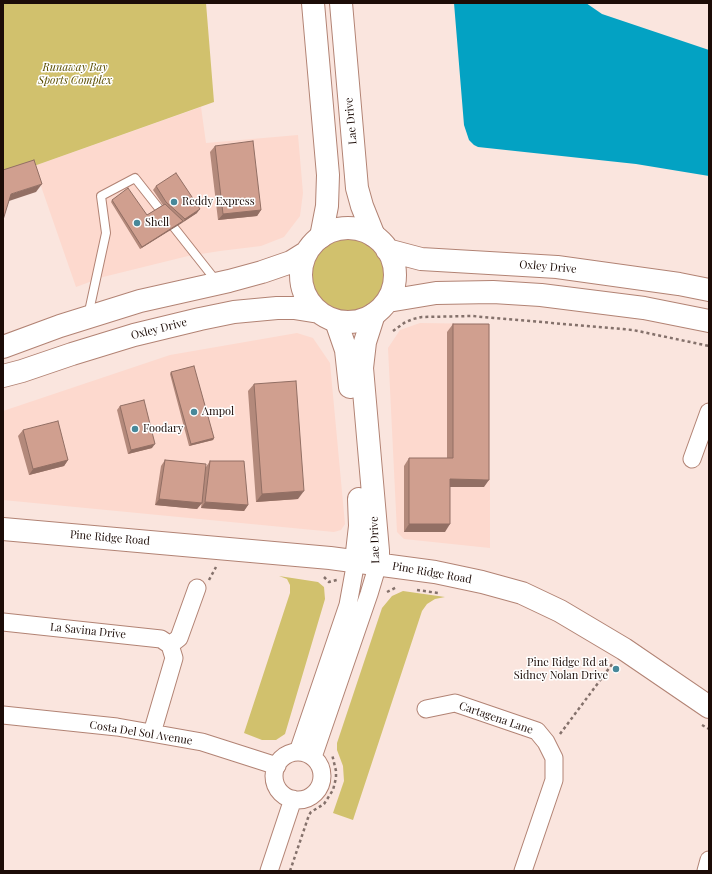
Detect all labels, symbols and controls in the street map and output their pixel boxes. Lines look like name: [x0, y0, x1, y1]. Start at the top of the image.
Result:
park label: Runaway Bay Sports Complex: [38, 61, 112, 87]
street label: Lae Drive: [342, 97, 360, 145]
place label: Reddy Express: [182, 195, 255, 209]
marker: Reddy Express: [169, 197, 179, 207]
place label: Shell: [145, 216, 169, 230]
marker: Shell: [132, 218, 142, 228]
street label: Oxley Drive: [519, 258, 577, 276]
street label: Oxley Drive: [130, 316, 188, 342]
place label: Ampol: [202, 405, 234, 419]
marker: Ampol: [189, 407, 199, 417]
place label: Foodary: [143, 422, 183, 436]
marker: Foodary: [130, 424, 140, 434]
street label: Lae Drive: [368, 516, 382, 564]
street label: Pine Ridge Road: [69, 528, 151, 548]
street label: Pine Ridge Road: [391, 560, 473, 586]
street label: La Savina Drive: [49, 620, 127, 642]
place label: Pine Ridge Rd at Sidney Nolan Drive: [514, 656, 608, 682]
marker: Pine Ridge Rd at Sidney Nolan Drive: [611, 664, 621, 674]
street label: Cartagena Lane: [457, 699, 535, 737]
street label: Costa Del Sol Avenue: [89, 718, 193, 748]

